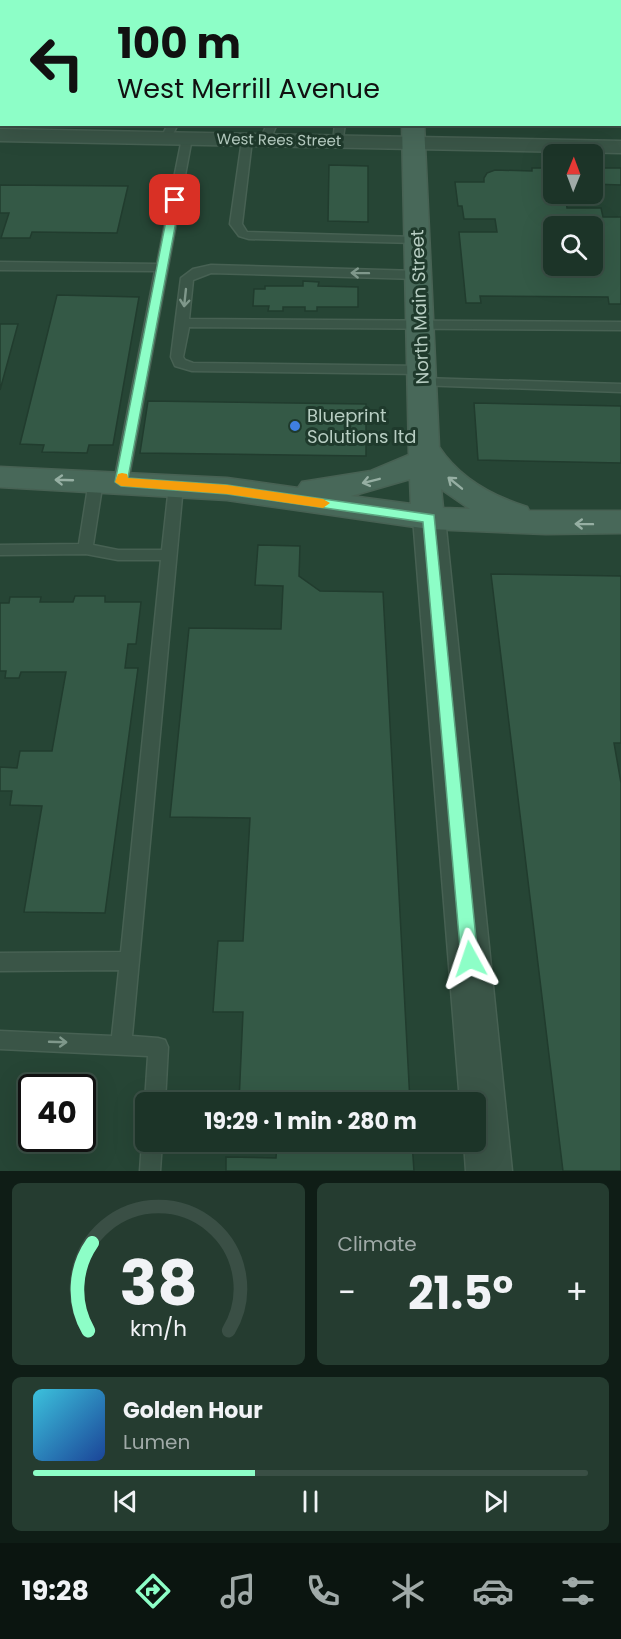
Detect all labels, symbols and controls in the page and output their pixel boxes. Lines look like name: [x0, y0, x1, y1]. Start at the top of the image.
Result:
text: 100 m: [117, 14, 241, 73]
icon: left: [18, 24, 96, 102]
text: West Merrill Avenue: [117, 70, 380, 107]
street label: West Rees Street: [216, 128, 342, 151]
north arrow: [543, 144, 603, 204]
map controls: [543, 144, 603, 276]
pin: [149, 174, 200, 225]
icon: arrive: [158, 183, 191, 216]
button: search: [543, 216, 603, 276]
street label: North Main Street: [404, 229, 435, 385]
one-way arrow: [351, 267, 371, 279]
one-way arrow: [179, 288, 190, 308]
place label: Blueprint Solutions ltd: [307, 403, 416, 449]
marker: Blueprint Solutions ltd: [288, 419, 302, 433]
one-way arrow: [54, 474, 74, 485]
one-way arrow: [362, 476, 381, 488]
one-way arrow: [447, 477, 463, 490]
one-way arrow: [574, 518, 594, 529]
position arrow: [438, 927, 502, 991]
one-way arrow: [48, 1037, 68, 1048]
speed limit sign: 40: [18, 1074, 96, 1152]
text: 19:29 · 1 min · 280 m: [204, 1106, 417, 1137]
text: Climate: [338, 1230, 417, 1258]
text: 38: [119, 1239, 197, 1327]
text: 21.5°: [408, 1262, 513, 1325]
text: −: [338, 1269, 356, 1316]
text: +: [565, 1269, 588, 1316]
text: km/h: [130, 1313, 187, 1344]
text: Golden Hour: [123, 1395, 263, 1426]
text: Lumen: [123, 1428, 190, 1456]
icon: previous: [109, 1485, 142, 1518]
icon: pause: [294, 1485, 327, 1518]
icon: next: [479, 1485, 512, 1518]
icon: directions: [132, 1570, 174, 1612]
icon: music: [217, 1570, 259, 1612]
icon: phone: [302, 1570, 344, 1612]
icon: climate: [387, 1570, 429, 1612]
icon: car: [472, 1570, 514, 1612]
icon: filters: [557, 1570, 599, 1612]
text: 19:28: [22, 1572, 89, 1609]

